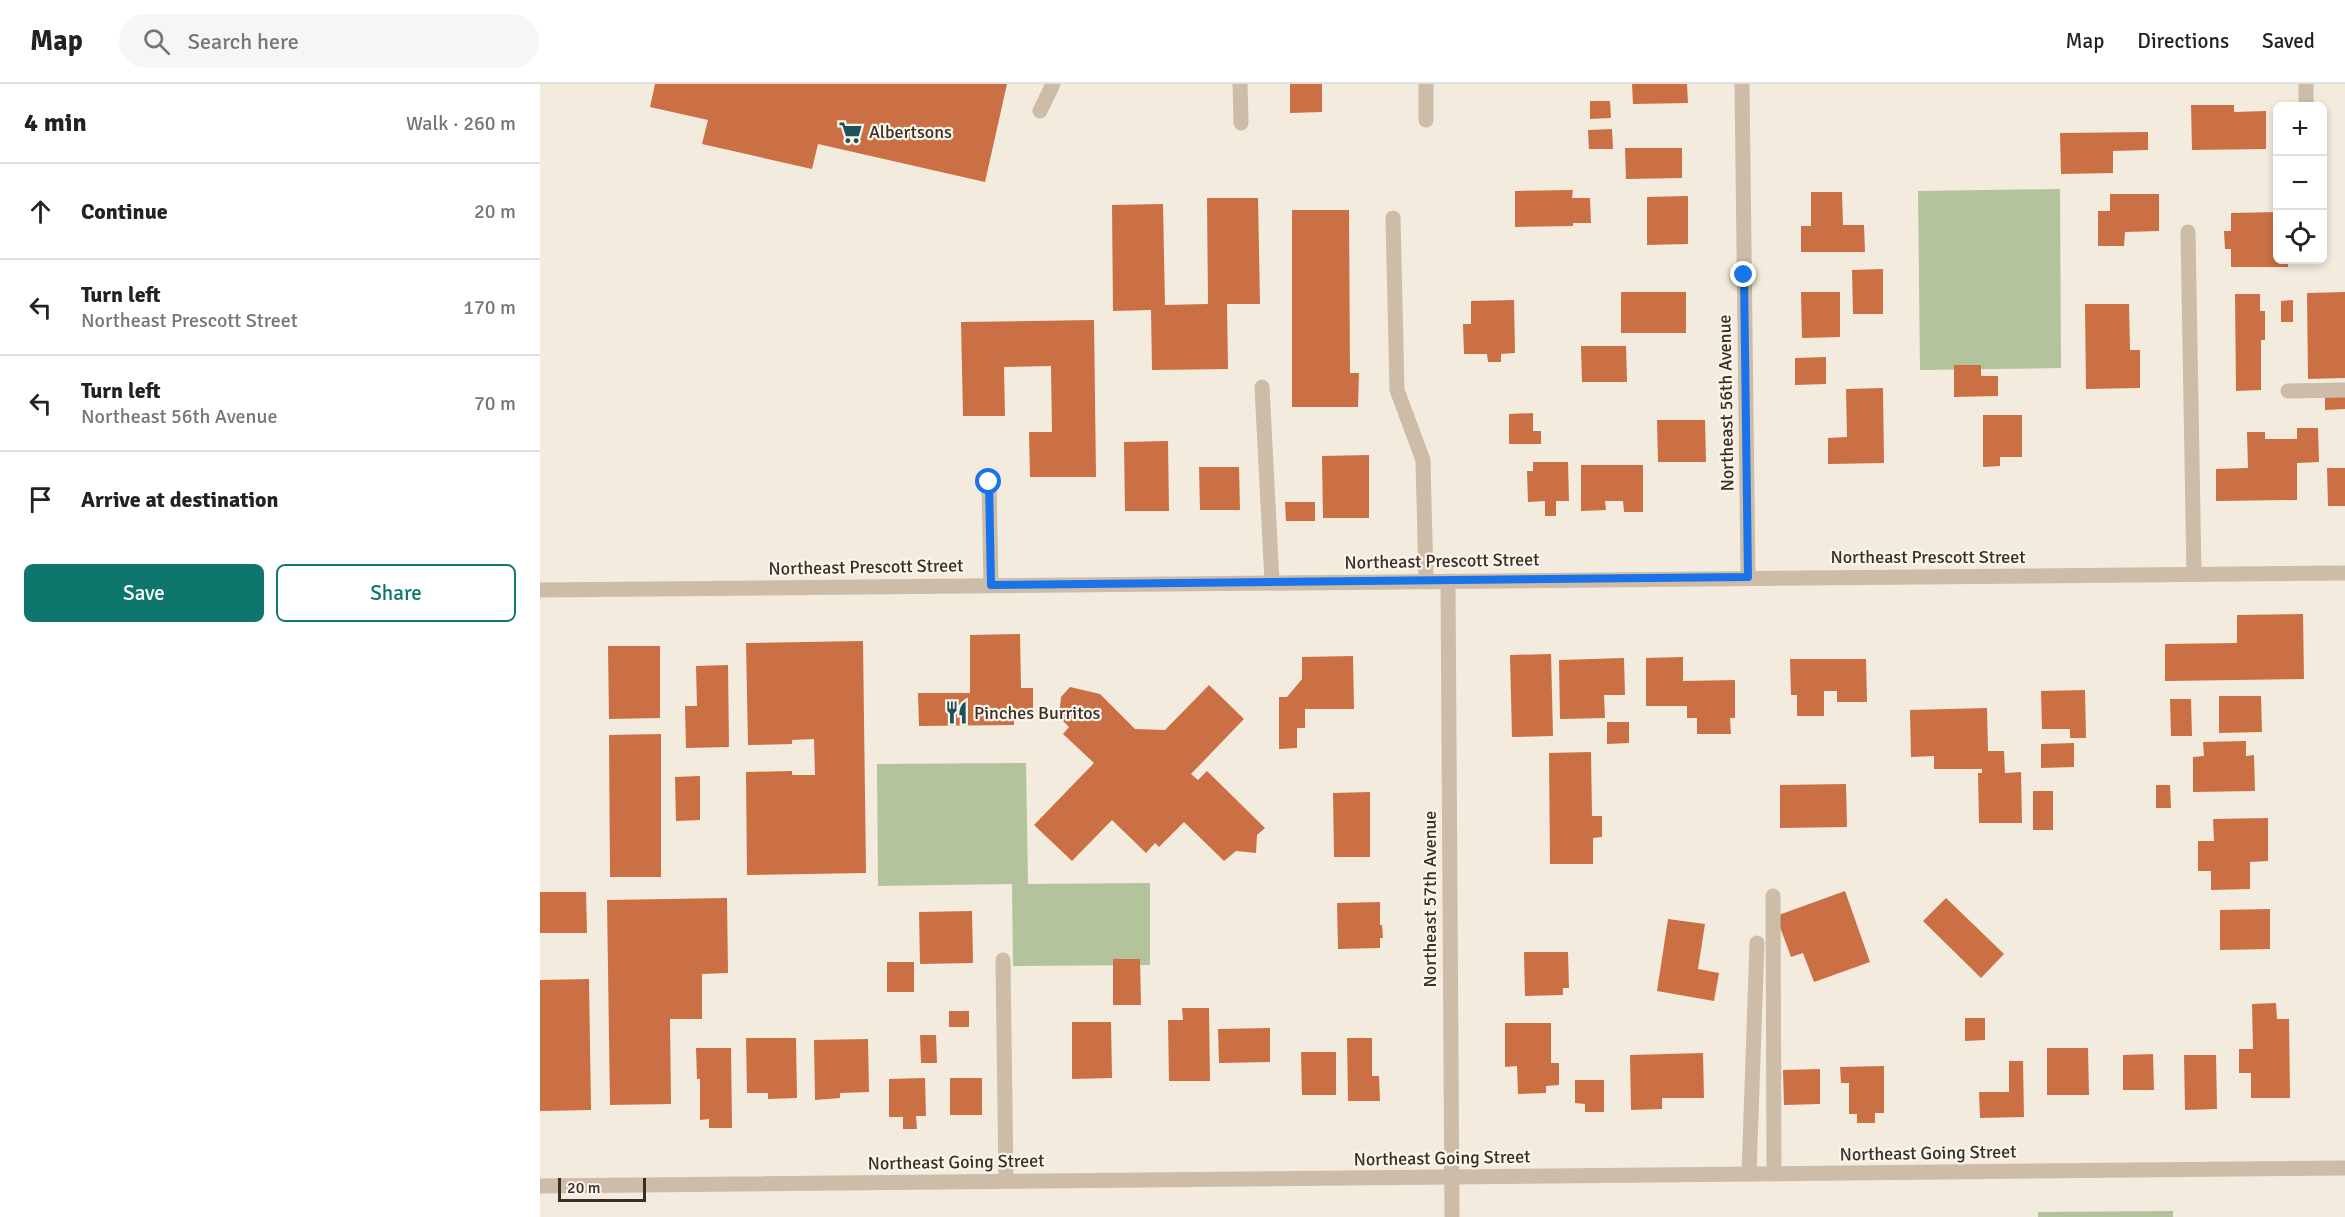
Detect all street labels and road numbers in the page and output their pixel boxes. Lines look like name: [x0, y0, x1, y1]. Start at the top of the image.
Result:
street label: Northeast 56th Avenue: [1713, 314, 1739, 492]
street label: Northeast Prescott Street: [1830, 546, 2026, 568]
street label: Northeast Prescott Street: [1344, 548, 1540, 574]
street label: Northeast Prescott Street: [768, 554, 964, 580]
street label: Northeast 57th Avenue: [1419, 811, 1441, 987]
street label: Northeast Going Street: [1839, 1140, 2017, 1166]
street label: Northeast Going Street: [1353, 1145, 1531, 1171]
street label: Northeast Going Street: [867, 1149, 1045, 1175]

